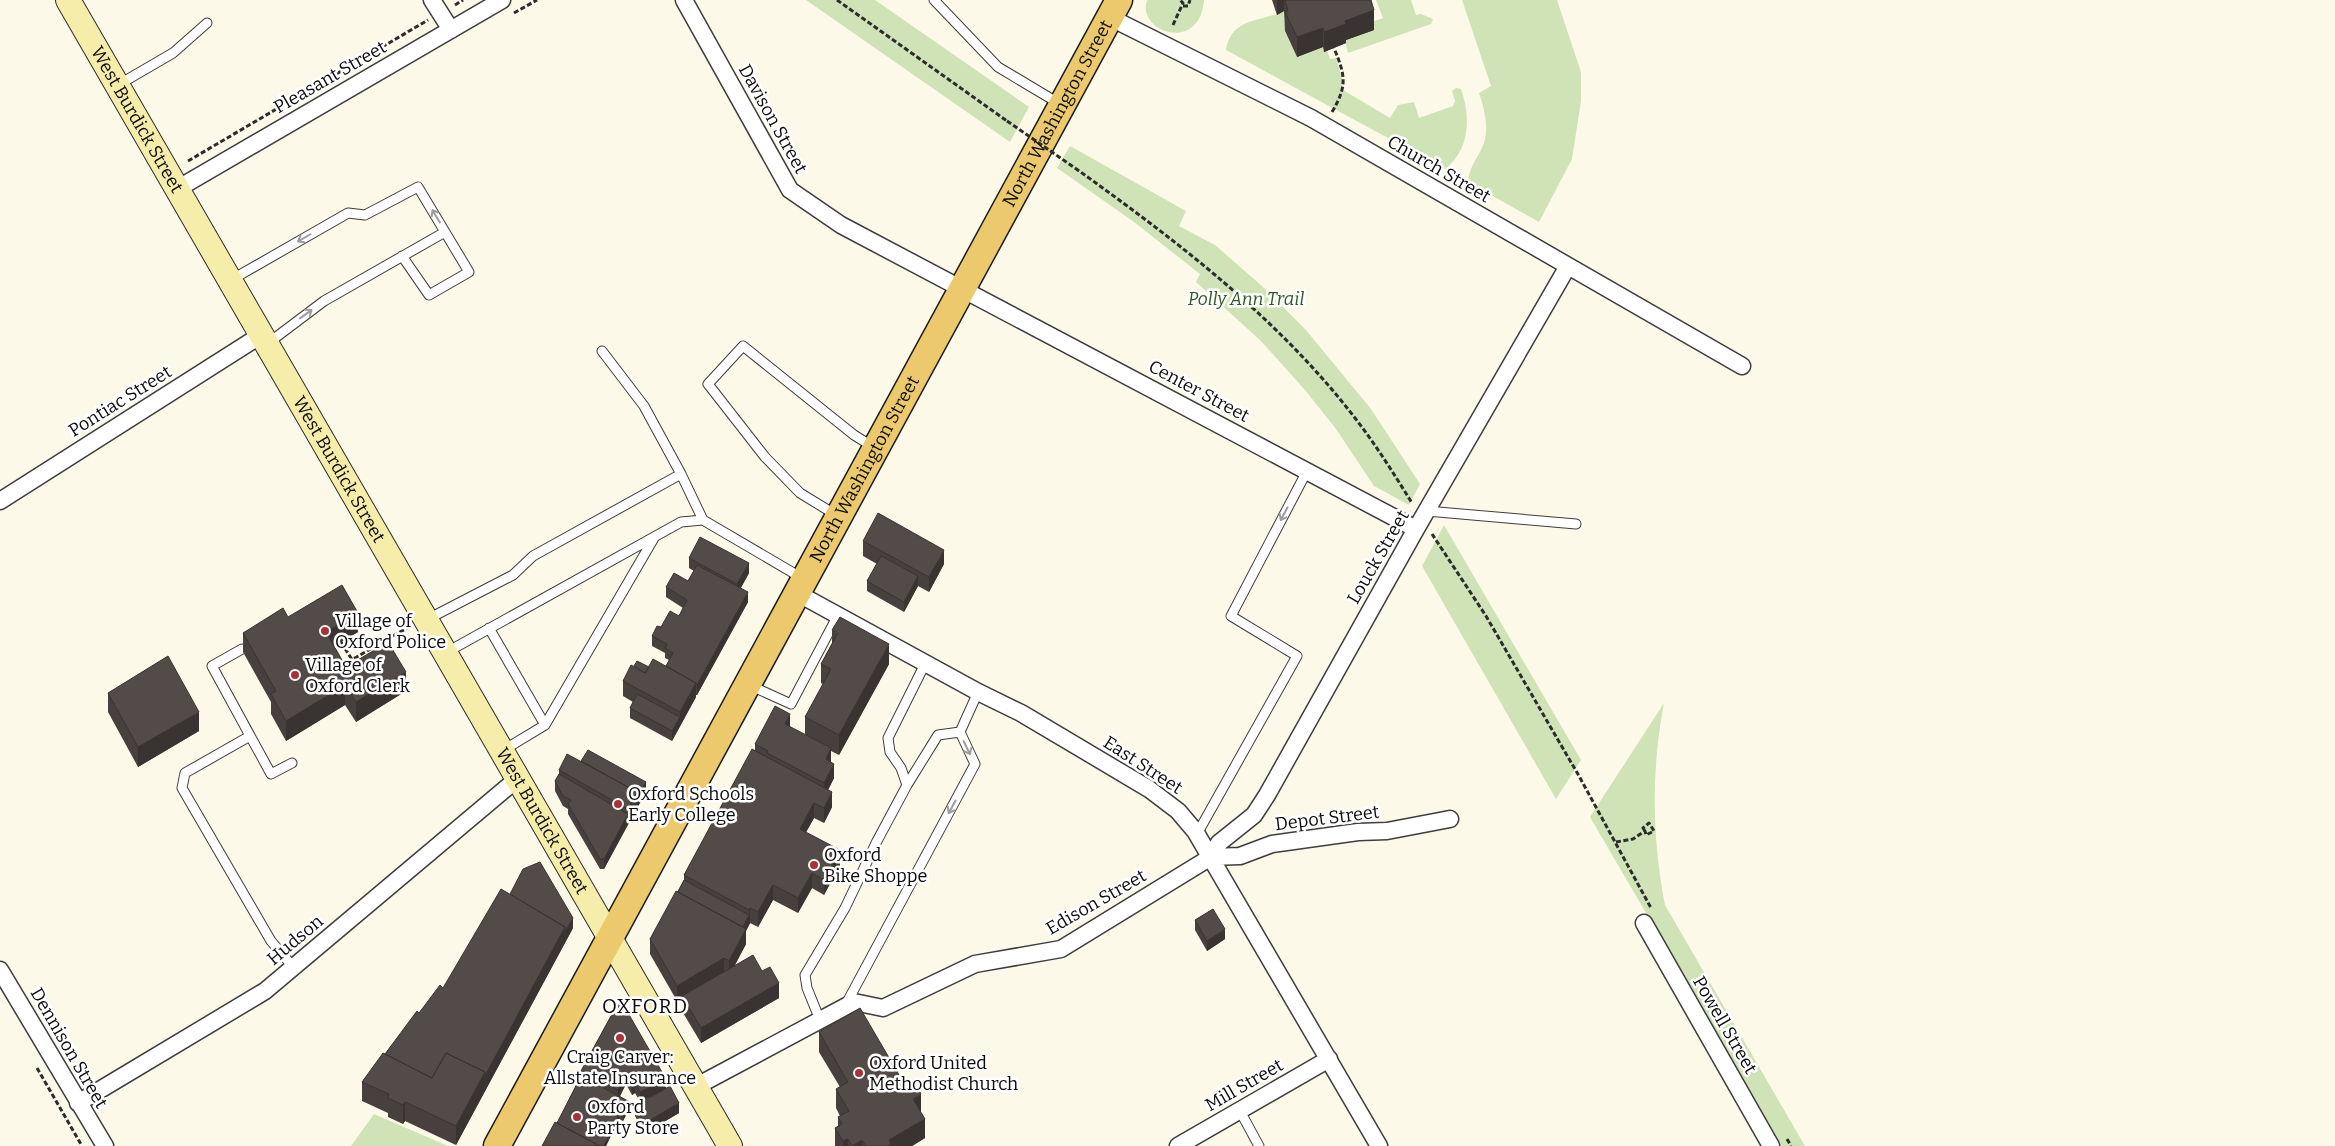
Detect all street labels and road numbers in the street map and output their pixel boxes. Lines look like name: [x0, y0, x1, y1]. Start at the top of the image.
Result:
street label: North Washington Street: [998, 16, 1117, 211]
street label: Pleasant Street: [270, 36, 391, 118]
street label: West Burdick Street: [86, 42, 188, 197]
street label: Davison Street: [734, 61, 812, 178]
street label: Church Street: [1383, 131, 1495, 208]
street label: Center Street: [1145, 355, 1254, 427]
street label: Pontiac Street: [64, 360, 176, 441]
street label: North Washington Street: [805, 372, 924, 566]
street label: West Burdick Street: [288, 392, 390, 547]
street label: Louck Street: [1342, 506, 1414, 608]
street label: East Street: [1099, 731, 1187, 799]
street label: West Burdick Street: [491, 744, 593, 898]
street label: Depot Street: [1274, 801, 1381, 835]
street label: Edison Street: [1042, 864, 1150, 939]
street label: Hudson: [262, 910, 328, 970]
street label: Powell Street: [1688, 972, 1762, 1078]
street label: Dennison Street: [26, 984, 113, 1113]
street label: Mill Street: [1201, 1054, 1287, 1116]

